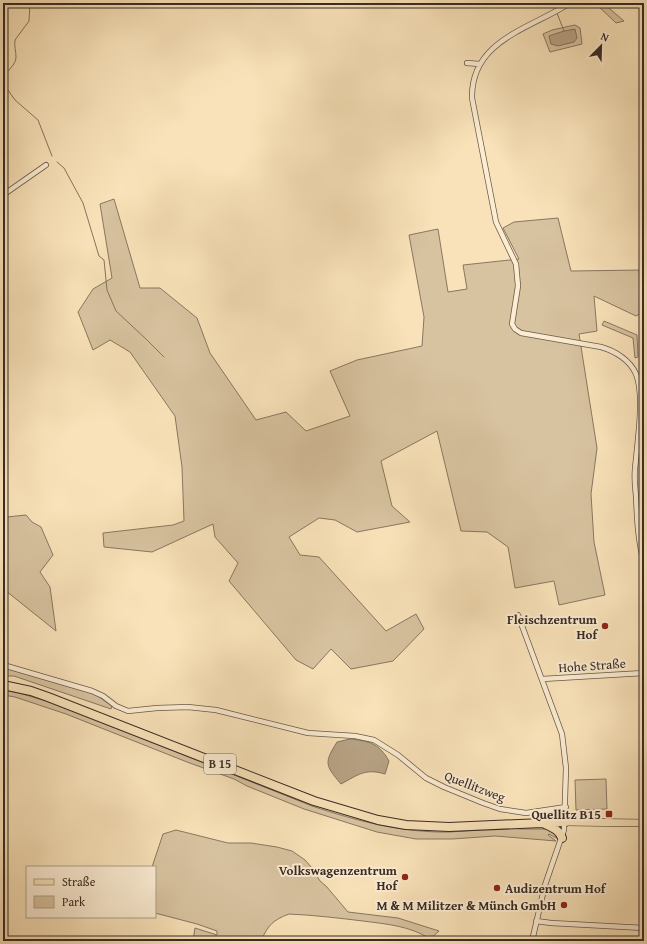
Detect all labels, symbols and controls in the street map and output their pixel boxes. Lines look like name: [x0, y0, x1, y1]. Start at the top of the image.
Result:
north arrow: [581, 26, 621, 66]
text: N: [598, 28, 612, 46]
place label: Fleischzentrum Hof: [507, 610, 598, 644]
marker: Fleischzentrum Hof: [600, 621, 610, 631]
street label: Hohe Straße: [558, 654, 626, 677]
road number: B 15: [204, 754, 236, 774]
street label: Quellitzweg: [442, 766, 508, 807]
place label: Quellitz B15: [531, 805, 601, 824]
marker: Quellitz B15: [604, 809, 614, 819]
place label: Volkswagenzentrum Hof: [279, 861, 398, 895]
legend: [26, 866, 156, 918]
marker: Volkswagenzentrum Hof: [400, 872, 410, 882]
text: Straße: [62, 873, 96, 890]
place label: Audizentrum Hof: [505, 879, 607, 898]
marker: Audizentrum Hof: [492, 883, 502, 893]
text: Park: [62, 893, 86, 910]
place label: M & M Militzer & Münch GmbH: [377, 896, 556, 915]
marker: M & M Militzer & Münch GmbH: [559, 900, 569, 910]

